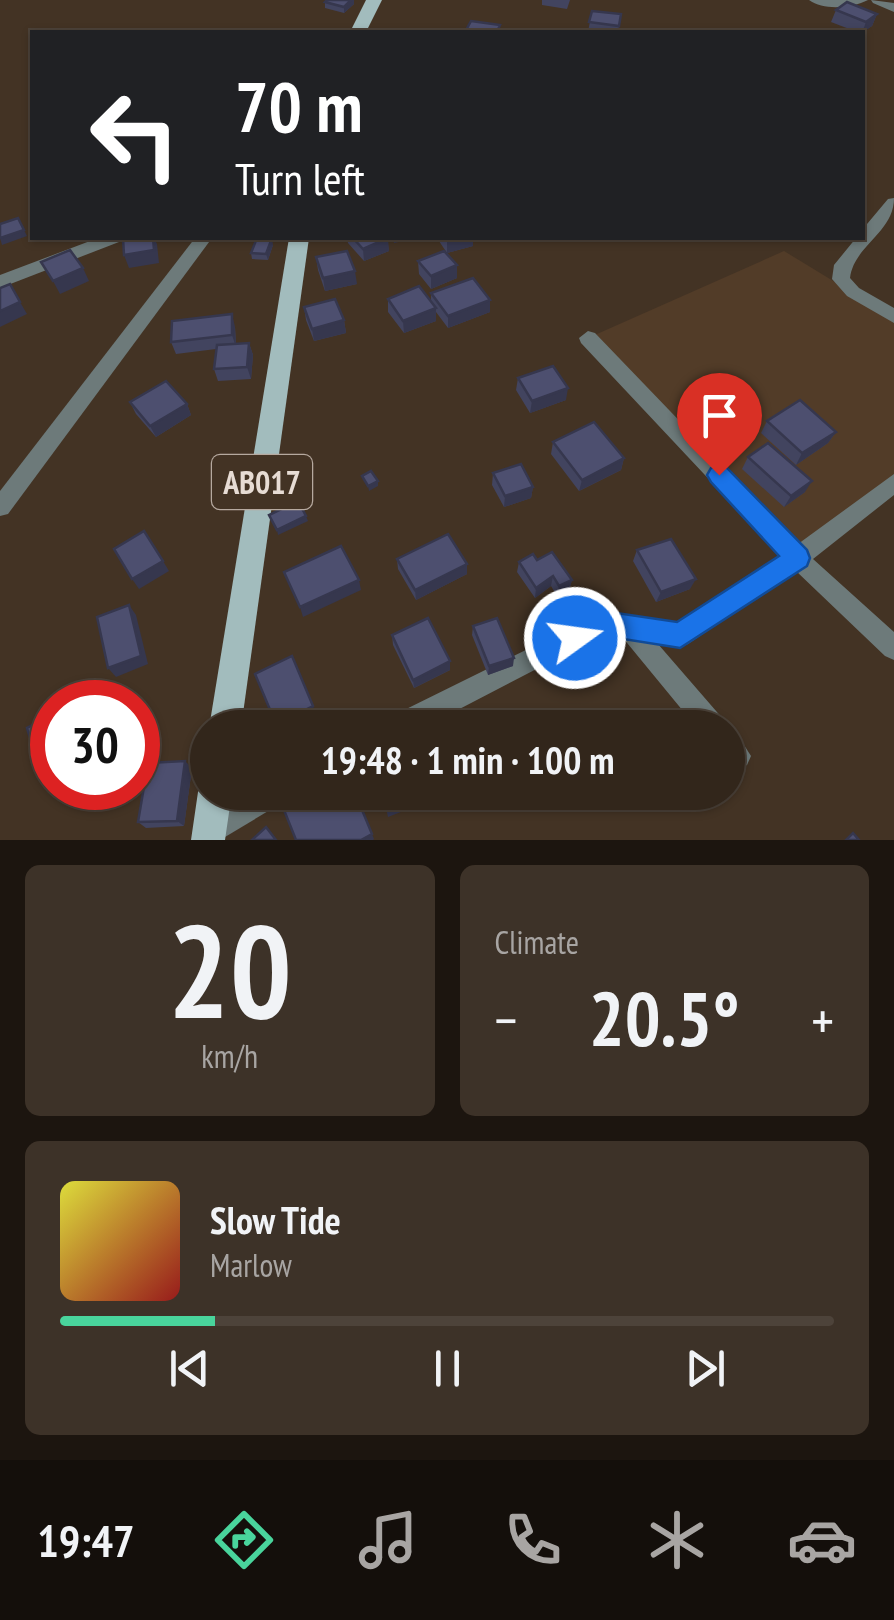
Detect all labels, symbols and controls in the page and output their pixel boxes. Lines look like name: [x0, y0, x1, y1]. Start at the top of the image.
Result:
text: 70 m: [235, 61, 363, 151]
icon: left: [70, 70, 200, 200]
text: Turn left: [235, 149, 365, 207]
pin: [677, 373, 762, 476]
icon: arrive: [692, 388, 747, 443]
road number: AB017: [212, 455, 312, 509]
position arrow: [523, 586, 627, 690]
speed limit sign: 30: [30, 680, 160, 810]
text: 19:48 · 1 min · 100 m: [321, 735, 614, 784]
text: 20: [168, 886, 292, 1054]
text: Climate: [495, 921, 579, 963]
text: 20.5°: [589, 970, 740, 1067]
text: −: [495, 984, 517, 1055]
text: +: [811, 984, 834, 1055]
text: km/h: [201, 1035, 258, 1077]
text: Slow Tide: [210, 1195, 341, 1244]
text: Marlow: [210, 1244, 292, 1286]
icon: previous: [162, 1341, 217, 1396]
icon: pause: [420, 1341, 475, 1396]
icon: next: [678, 1341, 733, 1396]
icon: directions: [209, 1505, 279, 1575]
icon: music: [353, 1505, 423, 1575]
icon: phone: [498, 1505, 568, 1575]
icon: climate: [642, 1505, 712, 1575]
icon: car: [787, 1505, 857, 1575]
text: 19:47: [37, 1511, 135, 1569]

